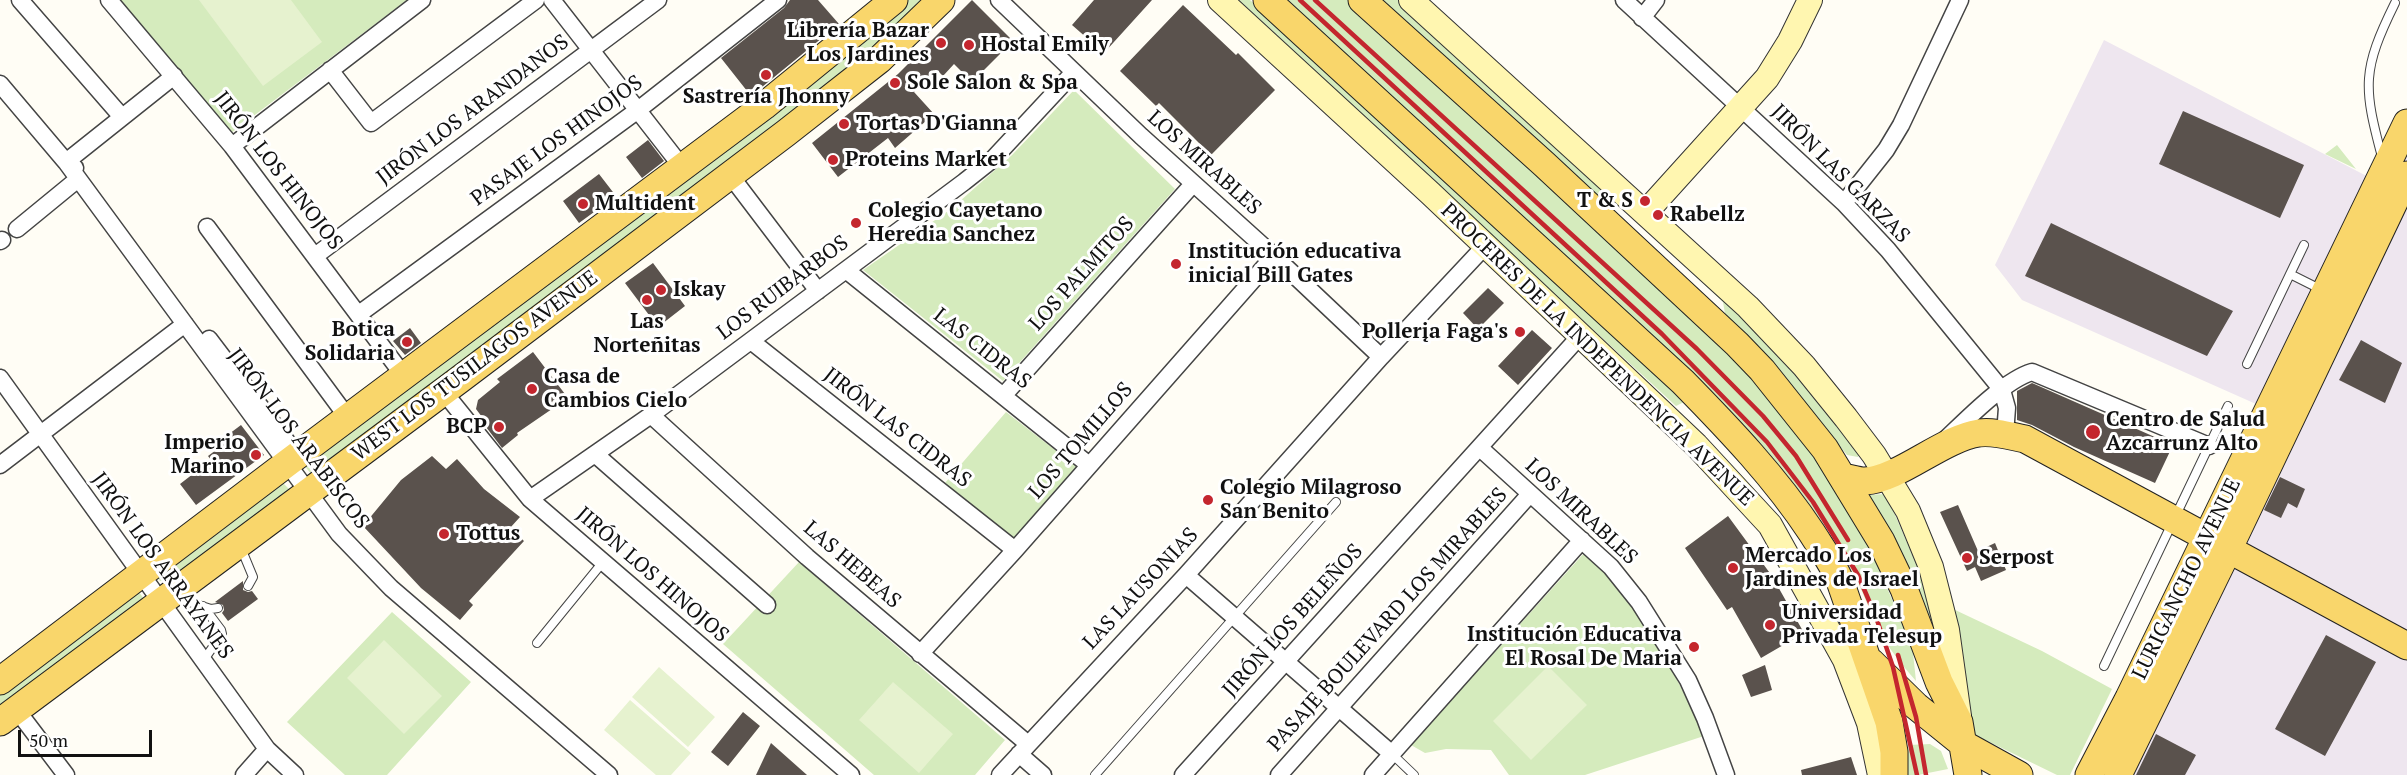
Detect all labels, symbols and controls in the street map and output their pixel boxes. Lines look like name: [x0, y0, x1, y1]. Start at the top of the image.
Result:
place label: Librería Bazar Los Jardines: [787, 18, 929, 68]
street label: JIRÓN LOS ARANDANOS: [372, 30, 574, 190]
place label: Hostal Emily: [981, 32, 1109, 58]
marker: Librería Bazar Los Jardines: [934, 36, 948, 50]
marker: Hostal Emily: [962, 38, 976, 52]
marker: Sastrería Jhonny: [759, 68, 773, 82]
street label: PASAJE LOS HINOJOS: [466, 70, 648, 212]
place label: Sole Salon & Spa: [907, 70, 1078, 96]
marker: Sole Salon & Spa: [888, 76, 902, 90]
place label: Sastrería Jhonny: [683, 84, 849, 110]
street label: JIRÓN LOS HINOJOS: [208, 87, 348, 255]
street label: JIRÓN LAS GARZAS: [1765, 99, 1915, 249]
street label: LOS MIRABLES: [1142, 105, 1266, 221]
place label: Tortas D'Gianna: [856, 111, 1017, 137]
marker: Tortas D'Gianna: [837, 117, 851, 131]
place label: Proteins Market: [845, 147, 1007, 173]
marker: Proteins Market: [826, 153, 840, 167]
place label: T & S: [1577, 188, 1633, 214]
place label: Multident: [595, 191, 696, 217]
marker: T & S: [1638, 194, 1652, 208]
marker: Multident: [576, 197, 590, 211]
place label: Colegio Cayetano Heredia Sanchez: [868, 198, 1042, 248]
street label: PROCERES DE LA INDEPENDENCIA AVENUE: [1435, 198, 1759, 512]
place label: Rabellz: [1670, 202, 1745, 228]
marker: Rabellz: [1651, 208, 1665, 222]
street label: LOS PALMITOS: [1024, 212, 1140, 336]
marker: Colegio Cayetano Heredia Sanchez: [849, 216, 863, 230]
street label: LOS RUIBARBOS: [712, 230, 854, 346]
place label: Institución educativa inicial Bill Gates: [1188, 239, 1402, 289]
marker: Institución educativa inicial Bill Gates: [1169, 257, 1183, 271]
street label: WEST LOS TUSILAGOS AVENUE: [347, 265, 603, 467]
place label: Iskay: [673, 277, 725, 303]
marker: Iskay: [654, 283, 668, 297]
marker: Las Norteñitas: [640, 293, 654, 307]
street label: LAS CIDRAS: [928, 303, 1036, 395]
place label: Las Norteñitas: [593, 309, 701, 359]
place label: Botica Solidaria: [305, 317, 395, 367]
place label: Pollerįa Faga's: [1362, 319, 1508, 345]
marker: Pollerįa Faga's: [1513, 325, 1527, 339]
marker: Botica Solidaria: [400, 335, 414, 349]
street label: JIRÓN LOS ARABISCOS: [222, 344, 374, 534]
street label: JIRÓN LAS CIDRAS: [818, 363, 976, 493]
place label: Casa de Cambios Cielo: [544, 364, 687, 414]
street label: LOS TOMILLOS: [1024, 378, 1138, 504]
marker: Casa de Cambios Cielo: [525, 382, 539, 396]
place label: Centro de Salud Azcarrunz Alto: [2106, 407, 2265, 457]
place label: BCP: [446, 414, 487, 440]
marker: BCP: [492, 420, 506, 434]
marker: Centro de Salud Azcarrunz Alto: [2084, 423, 2102, 441]
place label: Imperio Marino: [164, 430, 244, 480]
marker: Imperio Marino: [249, 448, 263, 462]
street label: LOS MIRABLES: [1520, 454, 1642, 570]
street label: JIRÓN LOS ARRAYANES: [86, 468, 238, 664]
street label: LURIGANCHO AVENUE: [2127, 474, 2247, 684]
place label: Colegio Milagroso San Benito: [1220, 475, 1401, 525]
street label: PASAJE BOULEVARD LOS MIRABLES: [1263, 483, 1513, 757]
marker: Colegio Milagroso San Benito: [1201, 493, 1215, 507]
street label: JIRÓN LOS HINOJOS: [571, 502, 733, 648]
street label: LAS HEBEAS: [798, 516, 906, 614]
place label: Tottus: [456, 521, 520, 547]
street label: LAS LAUSONIAS: [1078, 523, 1204, 655]
marker: Tottus: [437, 527, 451, 541]
street label: JIRÓN LOS BELEÑOS: [1218, 539, 1368, 703]
place label: Mercado Los Jardines de Israel: [1745, 543, 1919, 593]
place label: Serpost: [1979, 545, 2054, 571]
marker: Serpost: [1960, 551, 1974, 565]
marker: Mercado Los Jardines de Israel: [1726, 561, 1740, 575]
place label: Universidad Privada Telesup: [1782, 600, 1942, 650]
marker: Universidad Privada Telesup: [1763, 618, 1777, 632]
place label: Institución Educativa El Rosal De Maria: [1467, 622, 1682, 672]
marker: Institución Educativa El Rosal De Maria: [1687, 640, 1701, 654]
scale bar: [21, 718, 154, 756]
text: 50 m: [29, 728, 68, 752]

